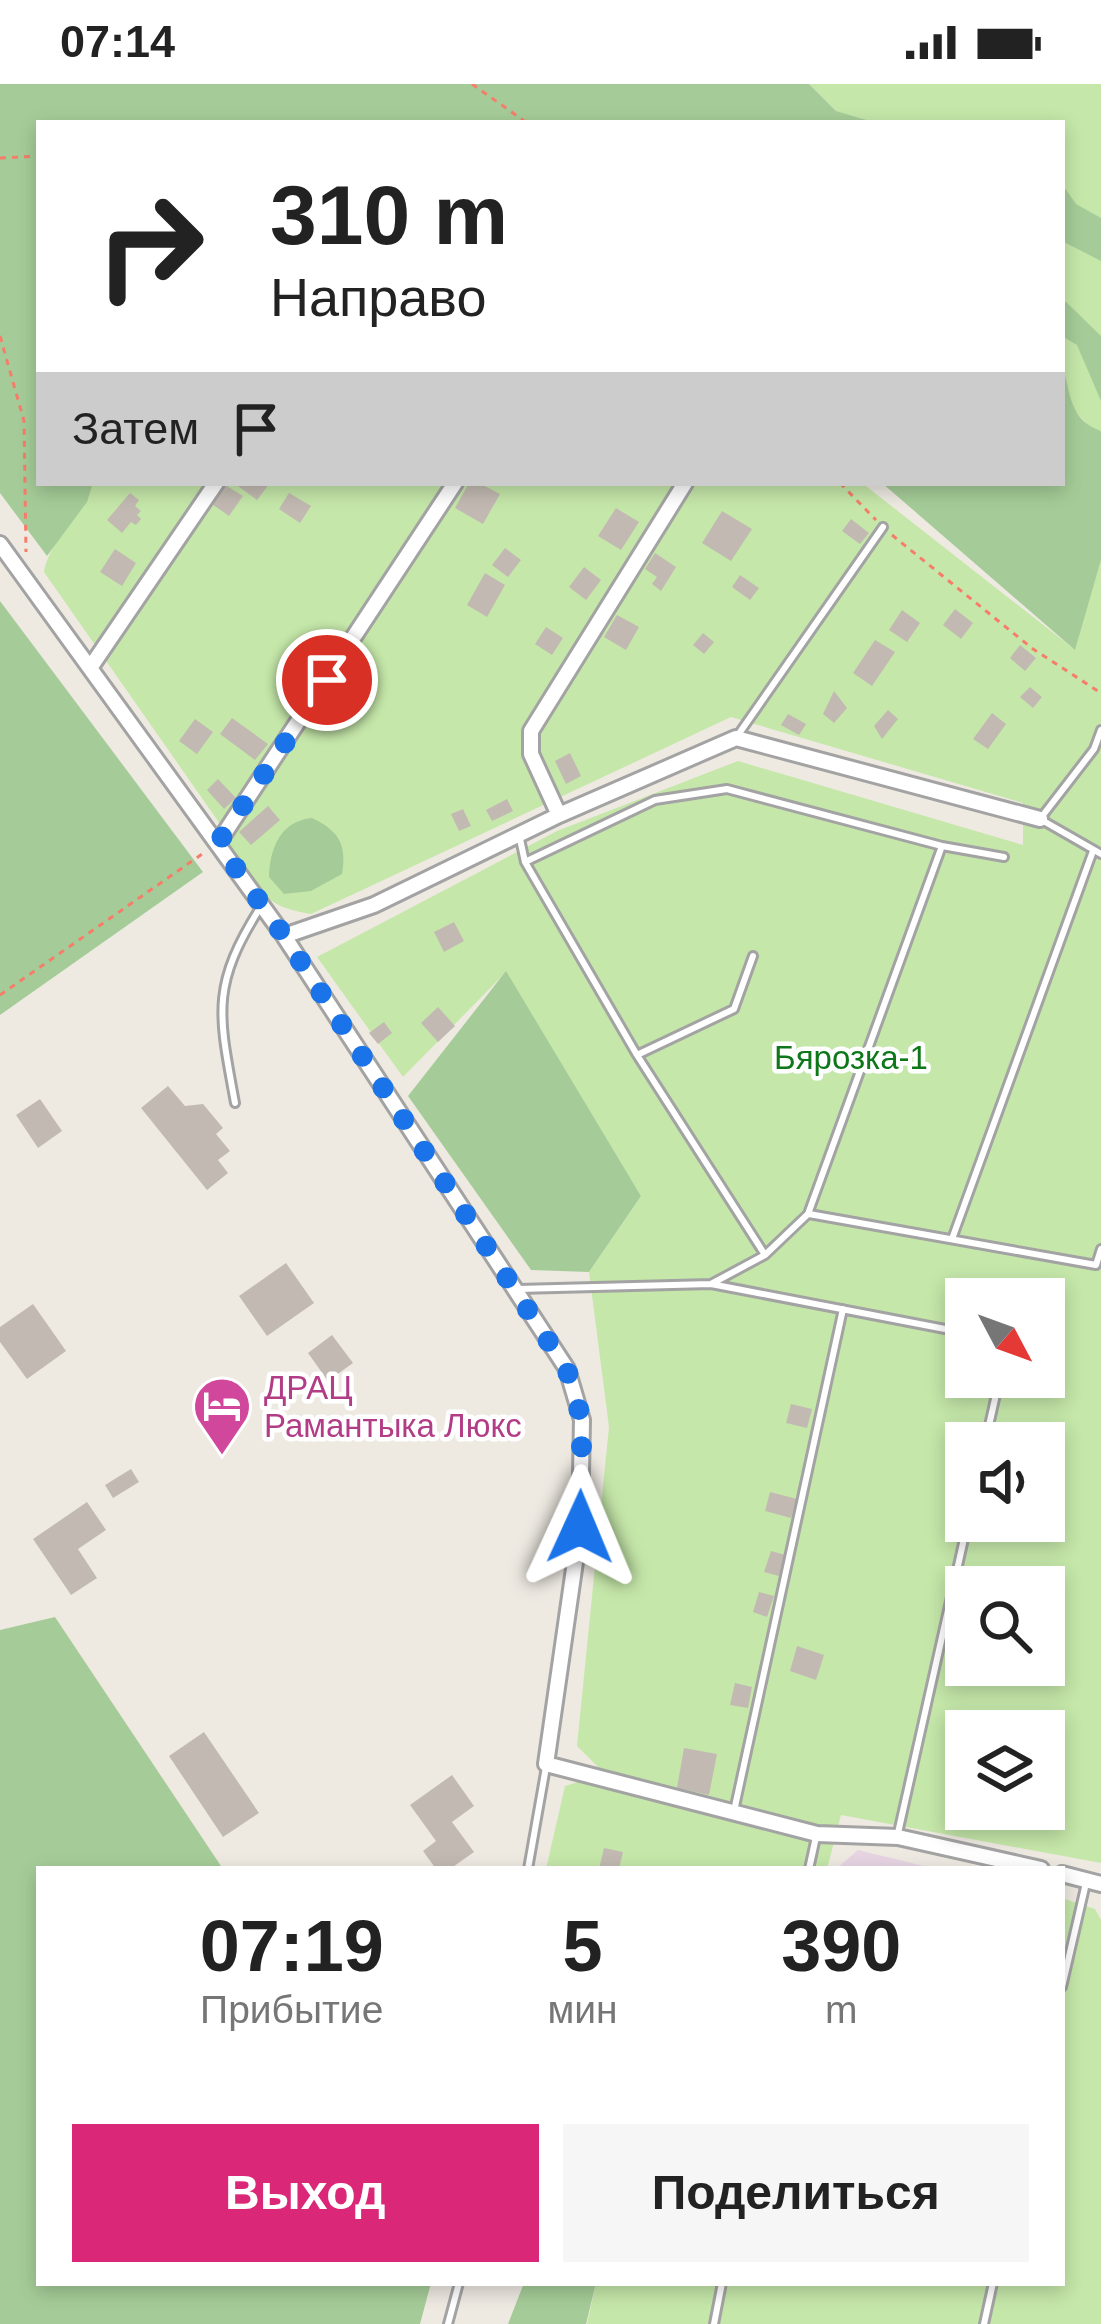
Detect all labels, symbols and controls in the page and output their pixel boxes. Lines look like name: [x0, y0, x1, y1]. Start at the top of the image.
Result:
text: 07:14: [60, 16, 175, 67]
icon: right: [72, 168, 228, 324]
text: 310 m: [270, 168, 508, 262]
text: Направо: [270, 267, 486, 327]
icon: arrive: [223, 396, 289, 462]
text: Затем: [72, 403, 199, 454]
pin: [276, 629, 378, 731]
icon: arrive: [294, 647, 360, 713]
park label: Бярозка-1: [774, 1039, 928, 1076]
north arrow: [945, 1278, 1065, 1398]
map controls: [945, 1278, 1065, 1830]
place label: ДРАЦ Рамантыка Люкс: [264, 1369, 522, 1444]
hotel icon: ДРАЦ Рамантыка Люкс: [191, 1375, 253, 1457]
button: sound: [945, 1422, 1065, 1542]
position arrow: [517, 1464, 643, 1590]
button: search: [945, 1566, 1065, 1686]
button: layers: [945, 1710, 1065, 1830]
text: 07:19: [200, 1906, 384, 1986]
text: 5: [562, 1906, 603, 1986]
text: 390: [781, 1906, 901, 1986]
text: Прибытие: [200, 1988, 383, 2031]
text: мин: [547, 1988, 618, 2031]
text: m: [825, 1988, 858, 2031]
button: Выход: [72, 2124, 539, 2262]
button: Поделиться: [563, 2124, 1029, 2262]

